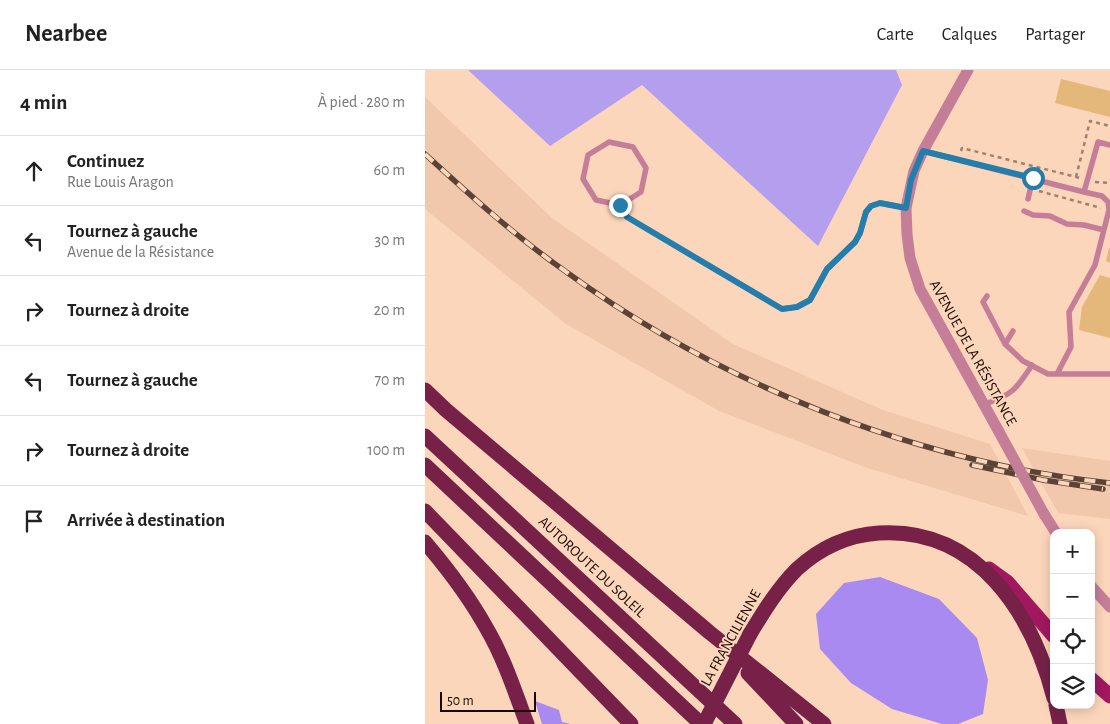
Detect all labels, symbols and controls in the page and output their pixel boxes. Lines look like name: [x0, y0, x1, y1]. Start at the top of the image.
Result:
text: Nearbee: [25, 22, 107, 46]
text: Carte: [877, 26, 914, 44]
text: Calques: [942, 26, 997, 44]
text: Partager: [1025, 26, 1085, 44]
text: 4 min: [20, 92, 67, 113]
text: À pied · 280 m: [318, 94, 405, 110]
text: Continuez: [67, 152, 144, 171]
icon: ahead: [20, 157, 48, 185]
text: 60 m: [374, 162, 405, 178]
route start: [1022, 167, 1045, 190]
text: Rue Louis Aragon: [67, 174, 174, 190]
route end: [609, 194, 632, 217]
text: Tournez à gauche: [67, 222, 198, 241]
icon: left: [20, 227, 48, 255]
text: 30 m: [375, 232, 405, 248]
text: Avenue de la Résistance: [67, 244, 214, 260]
street label: AVENUE DE LA RÉSISTANCE: [927, 277, 1021, 428]
icon: right: [20, 297, 48, 325]
text: Tournez à droite: [67, 301, 189, 320]
text: 20 m: [374, 302, 405, 318]
icon: left: [20, 367, 48, 395]
text: Tournez à gauche: [67, 371, 198, 390]
text: 70 m: [374, 372, 405, 388]
icon: right: [20, 437, 48, 465]
text: Tournez à droite: [67, 441, 189, 460]
text: 100 m: [367, 442, 405, 458]
icon: arrive: [20, 507, 48, 535]
text: Arrivée à destination: [67, 511, 225, 530]
street label: AUTOROUTE DU SOLEIL: [536, 514, 649, 621]
map controls: [1050, 529, 1095, 709]
button: +: [1050, 529, 1095, 574]
button: −: [1050, 574, 1095, 619]
street label: LA FRANCILIENNE: [698, 587, 764, 689]
button: locate: [1050, 619, 1095, 664]
button: layers: [1050, 664, 1095, 709]
scale bar: [440, 689, 536, 712]
text: 50 m: [447, 694, 474, 708]

